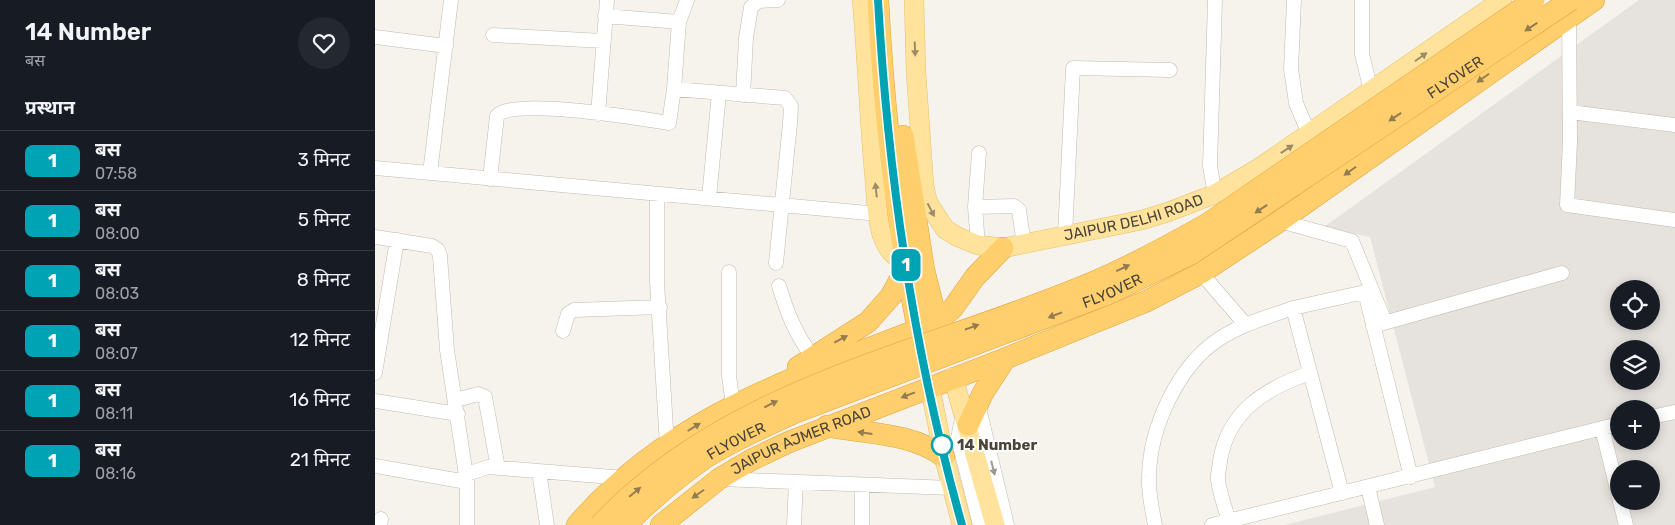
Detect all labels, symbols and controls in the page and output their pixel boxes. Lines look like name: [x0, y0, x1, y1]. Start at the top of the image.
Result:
button: heart: [298, 17, 350, 69]
text: 14 Number: [25, 18, 151, 46]
one-way arrow: [1524, 22, 1537, 32]
one-way arrow: [911, 41, 919, 57]
text: बस: [25, 51, 45, 70]
one-way arrow: [1414, 52, 1428, 62]
street label: FLYOVER: [1424, 52, 1487, 103]
one-way arrow: [1476, 73, 1489, 83]
text: प्रस्थान: [25, 96, 75, 119]
one-way arrow: [1389, 112, 1402, 122]
text: बस: [95, 138, 121, 161]
one-way arrow: [1280, 144, 1294, 154]
text: 3 मिनट: [298, 148, 350, 171]
text: 1: [48, 150, 57, 172]
text: 07:58: [95, 164, 137, 183]
one-way arrow: [1343, 166, 1357, 176]
one-way arrow: [872, 181, 880, 197]
street label: JAIPUR DELHI ROAD: [1062, 190, 1206, 245]
text: बस: [95, 198, 121, 221]
one-way arrow: [927, 202, 935, 217]
one-way arrow: [1255, 204, 1268, 214]
text: 5 मिनट: [298, 208, 350, 231]
text: 1: [48, 210, 57, 232]
text: 08:00: [95, 224, 140, 243]
line badge: 1: [890, 249, 922, 281]
text: 1: [902, 254, 910, 276]
text: बस: [95, 258, 121, 281]
one-way arrow: [1116, 264, 1130, 272]
text: 8 मिनट: [297, 268, 350, 291]
text: 1: [48, 270, 57, 292]
street label: FLYOVER: [1080, 270, 1145, 312]
map controls: [1610, 280, 1660, 510]
button: locate: [1610, 280, 1660, 330]
text: 08:03: [95, 284, 139, 303]
one-way arrow: [1047, 311, 1062, 319]
text: बस: [95, 318, 121, 341]
one-way arrow: [965, 323, 980, 331]
text: 12 मिनट: [290, 328, 350, 351]
text: 1: [48, 330, 57, 352]
one-way arrow: [834, 335, 848, 343]
button: layers: [1610, 340, 1660, 390]
text: 08:07: [95, 344, 138, 363]
text: बस: [95, 378, 121, 401]
text: 16 मिनट: [289, 388, 350, 411]
text: 1: [48, 390, 57, 412]
one-way arrow: [900, 391, 915, 399]
one-way arrow: [764, 400, 778, 408]
button: +: [1610, 400, 1660, 450]
street label: JAIPUR AJMER ROAD: [728, 402, 874, 479]
text: 08:11: [95, 404, 133, 423]
street label: FLYOVER: [704, 418, 768, 464]
one-way arrow: [688, 422, 701, 431]
one-way arrow: [857, 428, 873, 436]
marker: 14 Number: [931, 434, 953, 456]
place label: 14 Number: [957, 436, 1037, 454]
text: बस: [95, 438, 121, 461]
text: 21 मिनट: [290, 448, 350, 471]
text: 1: [48, 450, 57, 472]
button: −: [1610, 460, 1660, 510]
one-way arrow: [989, 461, 997, 476]
text: 08:16: [95, 464, 136, 483]
one-way arrow: [628, 486, 641, 497]
one-way arrow: [691, 489, 705, 499]

